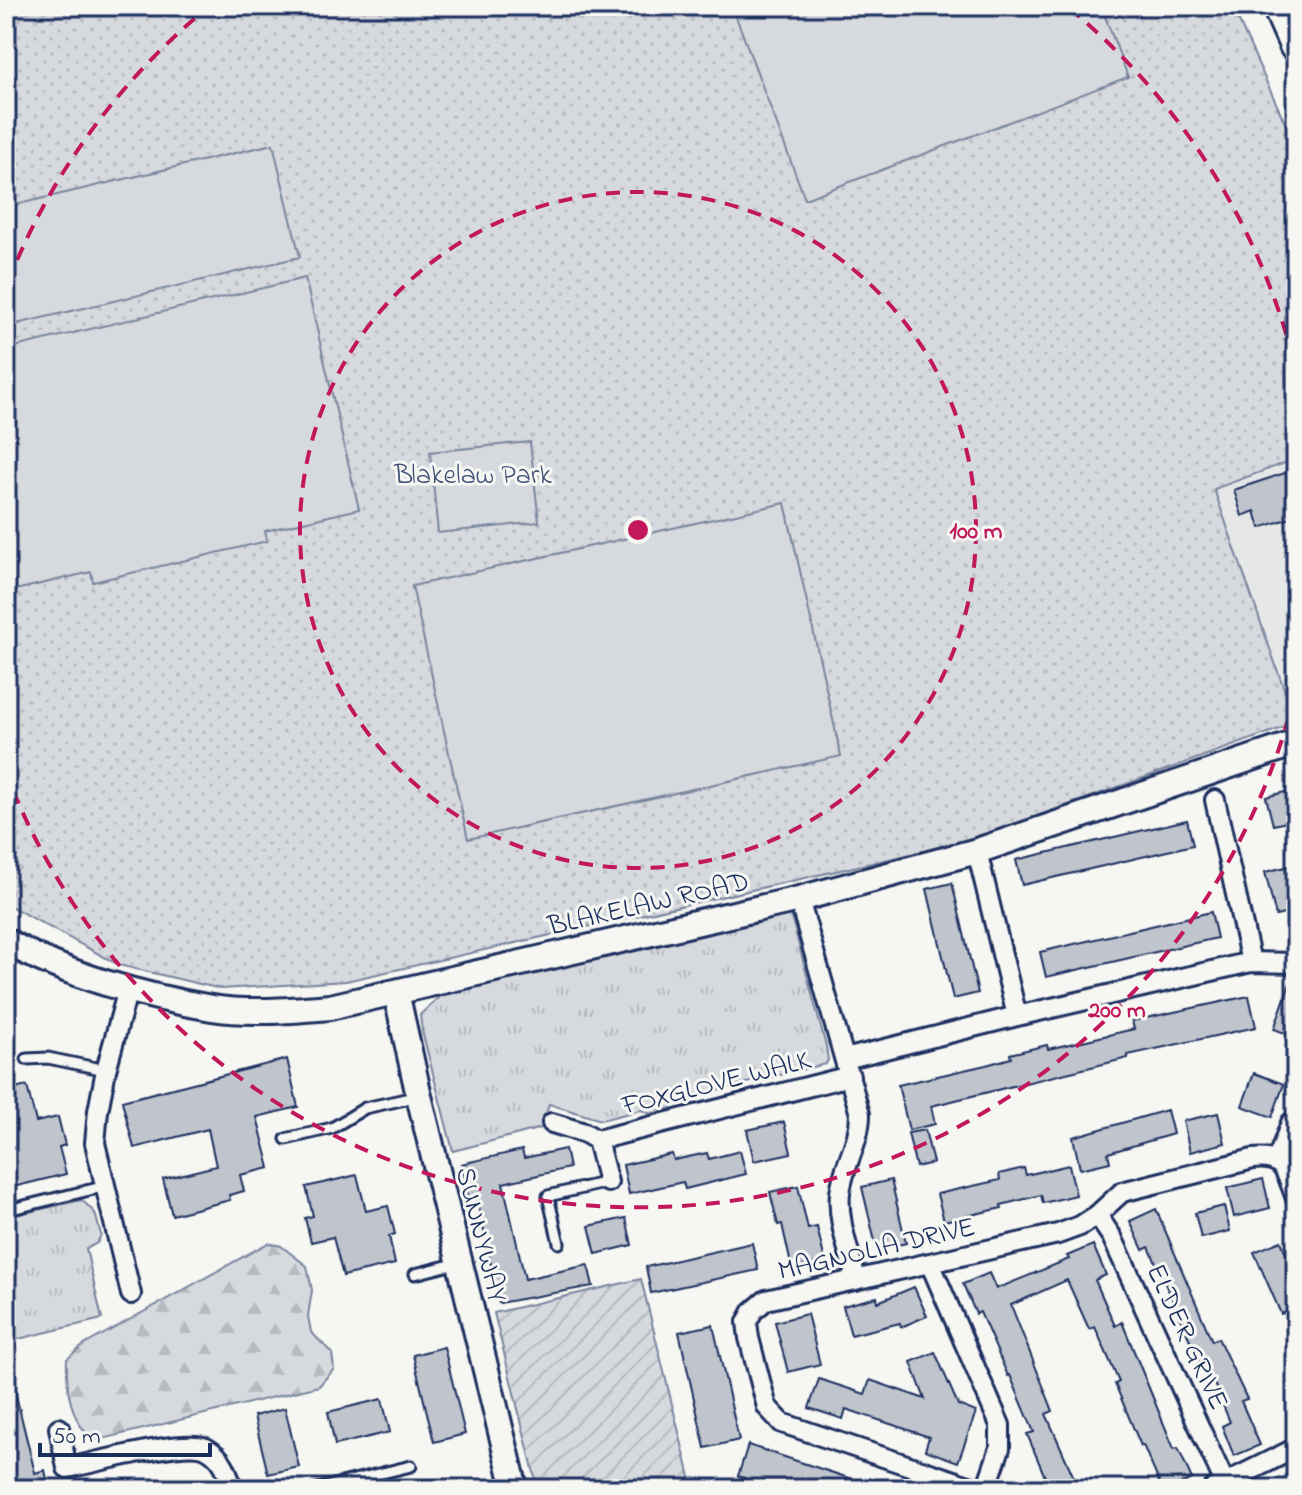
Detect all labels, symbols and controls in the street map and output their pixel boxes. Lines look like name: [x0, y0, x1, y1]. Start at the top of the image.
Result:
park label: Blakelaw Park: [393, 456, 553, 497]
text: 100 m: [950, 515, 1003, 550]
centre of rings: [624, 516, 652, 544]
street label: BLAKELAW ROAD: [543, 862, 753, 949]
text: 200 m: [1087, 994, 1146, 1029]
street label: FOXGLOVE WALK: [617, 1041, 816, 1128]
street label: SUNNYWAY: [443, 1163, 516, 1307]
street label: MAGNOLIA DRIVE: [774, 1208, 979, 1293]
street label: ELDER GRIVE: [1134, 1258, 1238, 1417]
scale bar: [40, 1407, 210, 1457]
text: 50 m: [52, 1420, 101, 1455]

